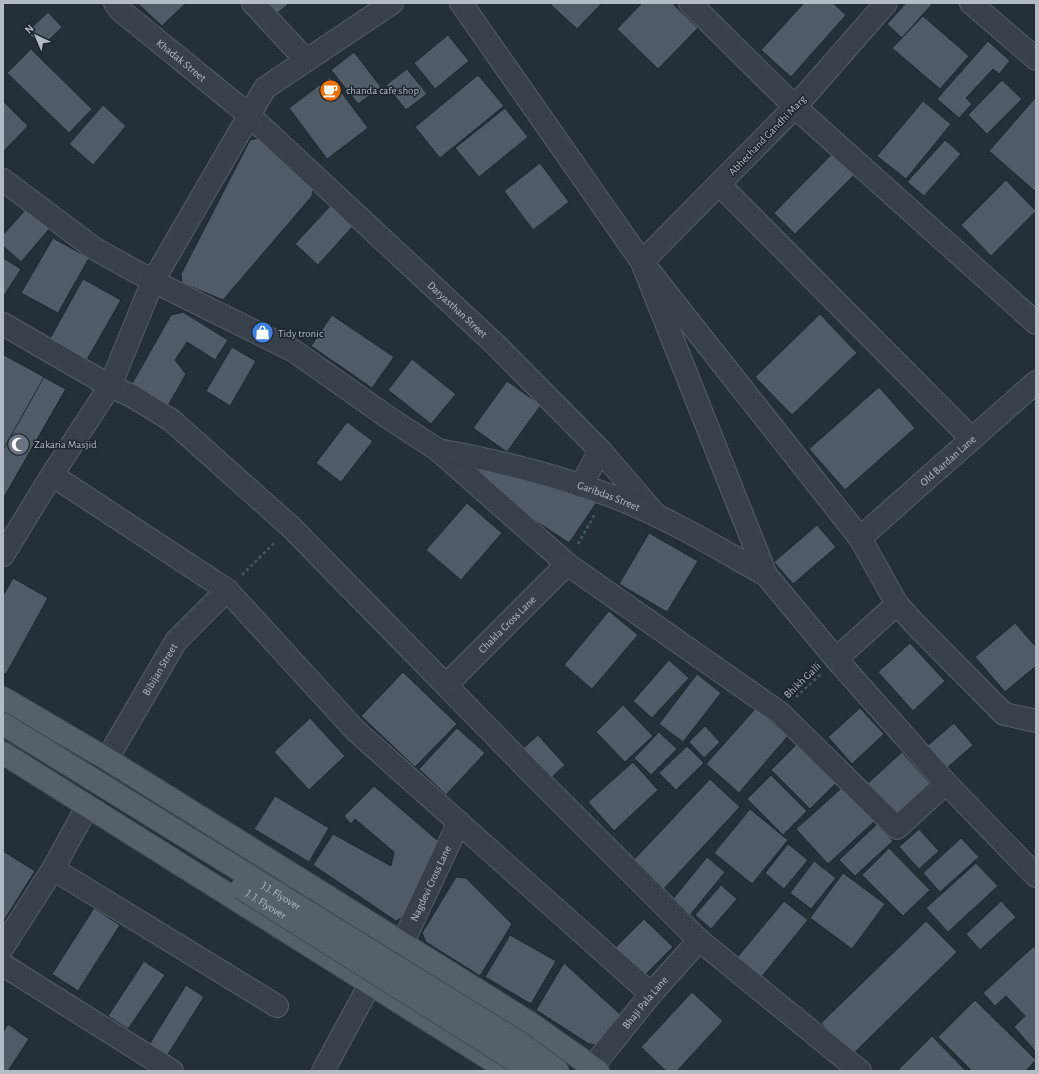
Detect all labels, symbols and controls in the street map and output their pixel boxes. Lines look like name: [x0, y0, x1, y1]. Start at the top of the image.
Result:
north arrow: [16, 16, 56, 56]
text: N: [23, 23, 36, 36]
street label: Khadak Street: [154, 37, 209, 84]
cafe icon: chanda cafe shop: [317, 77, 343, 103]
place label: chanda cafe shop: [346, 85, 420, 96]
street label: Abhechand Gandhi Marg: [726, 93, 809, 177]
street label: Daryasthan Street: [425, 279, 490, 340]
shop icon: Tidy tronic: [250, 320, 276, 346]
place label: Tidy tronic: [278, 328, 324, 339]
mosque icon: Zakaria Masjid: [6, 431, 32, 457]
street label: Old Bardan Lane: [918, 433, 978, 488]
place label: Zakaria Masjid: [34, 439, 97, 450]
street label: Garibdas Street: [576, 479, 642, 513]
street label: Chakla Cross Lane: [476, 594, 538, 655]
street label: Bibijan Street: [140, 641, 180, 697]
street label: Bhikh Galli: [782, 660, 823, 700]
street label: Nagdevi Cross Lane: [408, 844, 453, 923]
street label: J.J. Flyover: [260, 880, 303, 912]
street label: J. J. Flyover: [244, 888, 289, 921]
street label: Bhaji Pala Lane: [620, 974, 670, 1031]

